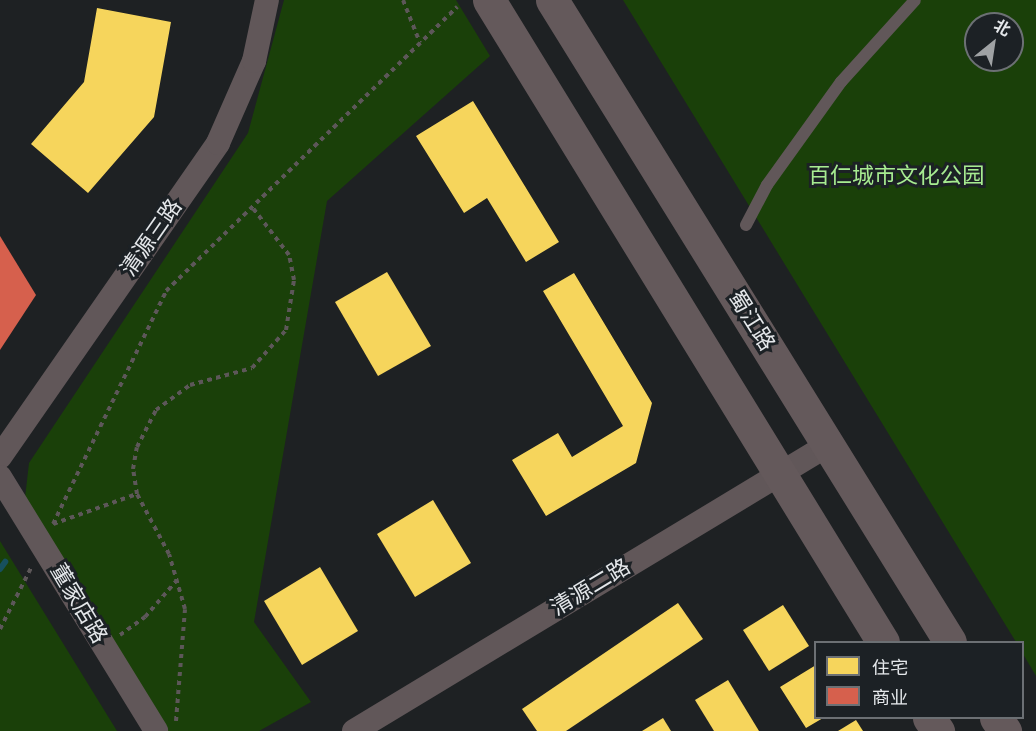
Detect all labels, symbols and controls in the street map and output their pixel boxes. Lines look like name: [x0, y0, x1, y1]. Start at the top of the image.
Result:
north arrow: [964, 12, 1024, 72]
text: 北: [991, 17, 1013, 39]
park label: 百仁城市文化公园: [808, 164, 984, 190]
street label: 清源三路: [116, 194, 188, 282]
street label: 蜀江路: [722, 286, 780, 356]
street label: 清源二路: [546, 554, 636, 622]
street label: 董家店路: [44, 559, 112, 649]
legend: [814, 641, 1024, 719]
text: 住宅: [872, 660, 908, 678]
text: 商业: [872, 690, 908, 708]

